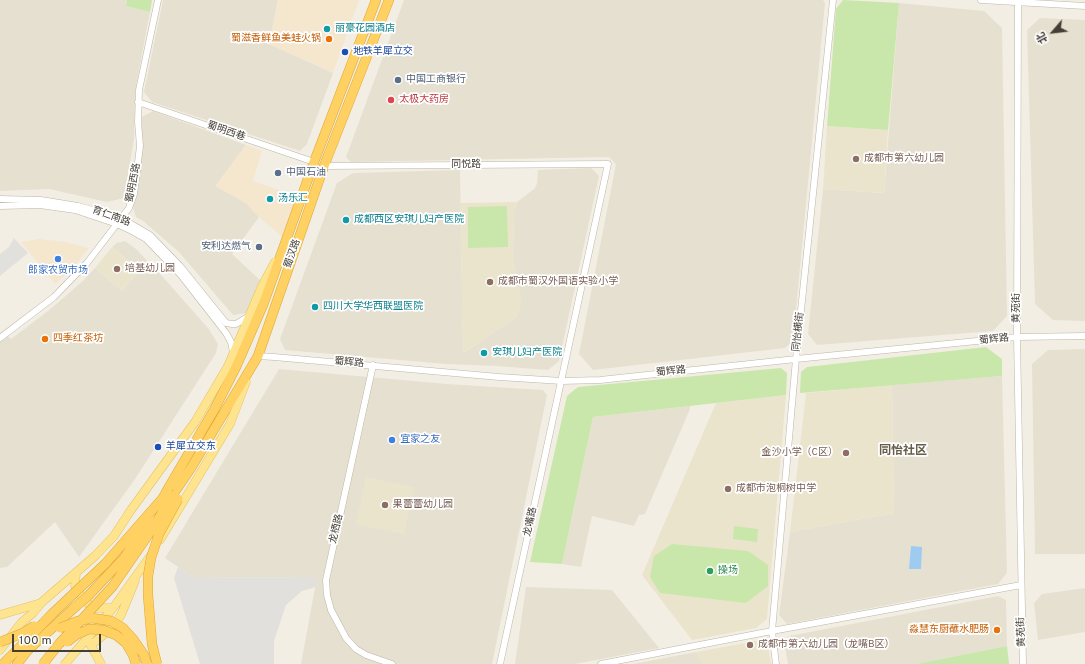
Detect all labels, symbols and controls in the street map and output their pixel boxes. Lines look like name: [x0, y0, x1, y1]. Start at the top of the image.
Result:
north arrow: [1033, 12, 1073, 52]
place label: 丽豪花园酒店: [335, 23, 395, 35]
marker: 丽豪花园酒店: [322, 24, 332, 34]
text: 北: [1034, 29, 1051, 46]
place label: 蜀滋香鲜鱼美蛙火锅: [231, 33, 321, 45]
marker: 蜀滋香鲜鱼美蛙火锅: [324, 34, 334, 44]
place label: 地铁羊犀立交: [353, 46, 413, 58]
marker: 地铁羊犀立交: [340, 47, 350, 57]
place label: 中国工商银行: [406, 74, 466, 86]
marker: 中国工商银行: [393, 75, 403, 85]
place label: 太极大药房: [399, 94, 449, 106]
marker: 太极大药房: [386, 95, 396, 105]
street label: 蜀明西巷: [205, 120, 247, 144]
place label: 成都市第六幼儿园: [864, 153, 944, 165]
marker: 成都市第六幼儿园: [851, 154, 861, 164]
street label: 同悦路: [451, 159, 481, 171]
street label: 蜀明西路: [124, 162, 144, 204]
place label: 中国石油: [286, 167, 326, 179]
marker: 中国石油: [273, 168, 283, 178]
place label: 汤乐汇: [278, 193, 308, 205]
marker: 汤乐汇: [265, 194, 275, 204]
street label: 育仁南路: [90, 205, 132, 229]
place label: 成都西区安琪儿妇产医院: [354, 214, 464, 226]
marker: 成都西区安琪儿妇产医院: [341, 215, 351, 225]
street label: 蜀汉路: [282, 238, 304, 270]
place label: 安利达燃气: [201, 241, 251, 253]
marker: 安利达燃气: [254, 242, 264, 252]
marker: 郎家农贸市场: [53, 254, 63, 264]
place label: 培基幼儿园: [125, 263, 175, 275]
marker: 培基幼儿园: [112, 264, 122, 274]
place label: 郎家农贸市场: [28, 265, 88, 277]
place label: 成都市蜀汉外国语实验小学: [498, 276, 618, 288]
marker: 成都市蜀汉外国语实验小学: [485, 277, 495, 287]
street label: 黄苑街: [1011, 293, 1023, 323]
place label: 四川大学华西联盟医院: [323, 301, 423, 313]
marker: 四川大学华西联盟医院: [310, 302, 320, 312]
street label: 同怡横街: [791, 311, 807, 353]
street label: 蜀辉路: [978, 332, 1010, 348]
place label: 四季红茶坊: [53, 333, 103, 345]
marker: 四季红茶坊: [40, 334, 50, 344]
place label: 安琪儿妇产医院: [492, 347, 562, 359]
marker: 安琪儿妇产医院: [479, 348, 489, 358]
street label: 蜀辉路: [334, 356, 364, 370]
street label: 蜀辉路: [655, 364, 687, 380]
place label: 宜家之友: [400, 434, 440, 446]
marker: 宜家之友: [387, 435, 397, 445]
place label: 羊犀立交东: [166, 441, 216, 453]
marker: 羊犀立交东: [153, 442, 163, 452]
district label: 同怡社区: [879, 445, 927, 459]
place label: 金沙小学（C区）: [762, 447, 838, 459]
marker: 金沙小学（C区）: [841, 448, 851, 458]
place label: 成都市泡桐树中学: [736, 483, 816, 495]
marker: 成都市泡桐树中学: [723, 484, 733, 494]
place label: 果蕾蕾幼儿园: [393, 499, 453, 511]
marker: 果蕾蕾幼儿园: [380, 500, 390, 510]
street label: 龙嘴路: [522, 506, 540, 538]
street label: 龙栖路: [328, 513, 346, 545]
place label: 操场: [718, 565, 738, 577]
marker: 操场: [705, 566, 715, 576]
street label: 黄苑街: [1015, 617, 1029, 647]
place label: 淼慧东厨·蘸水肥肠: [909, 624, 989, 636]
marker: 淼慧东厨·蘸水肥肠: [992, 625, 1002, 635]
scale bar: [14, 626, 103, 652]
text: 100 m: [19, 633, 52, 649]
place label: 成都市第六幼儿园（龙嘴B区）: [758, 639, 895, 651]
marker: 成都市第六幼儿园（龙嘴B区）: [745, 640, 755, 650]

